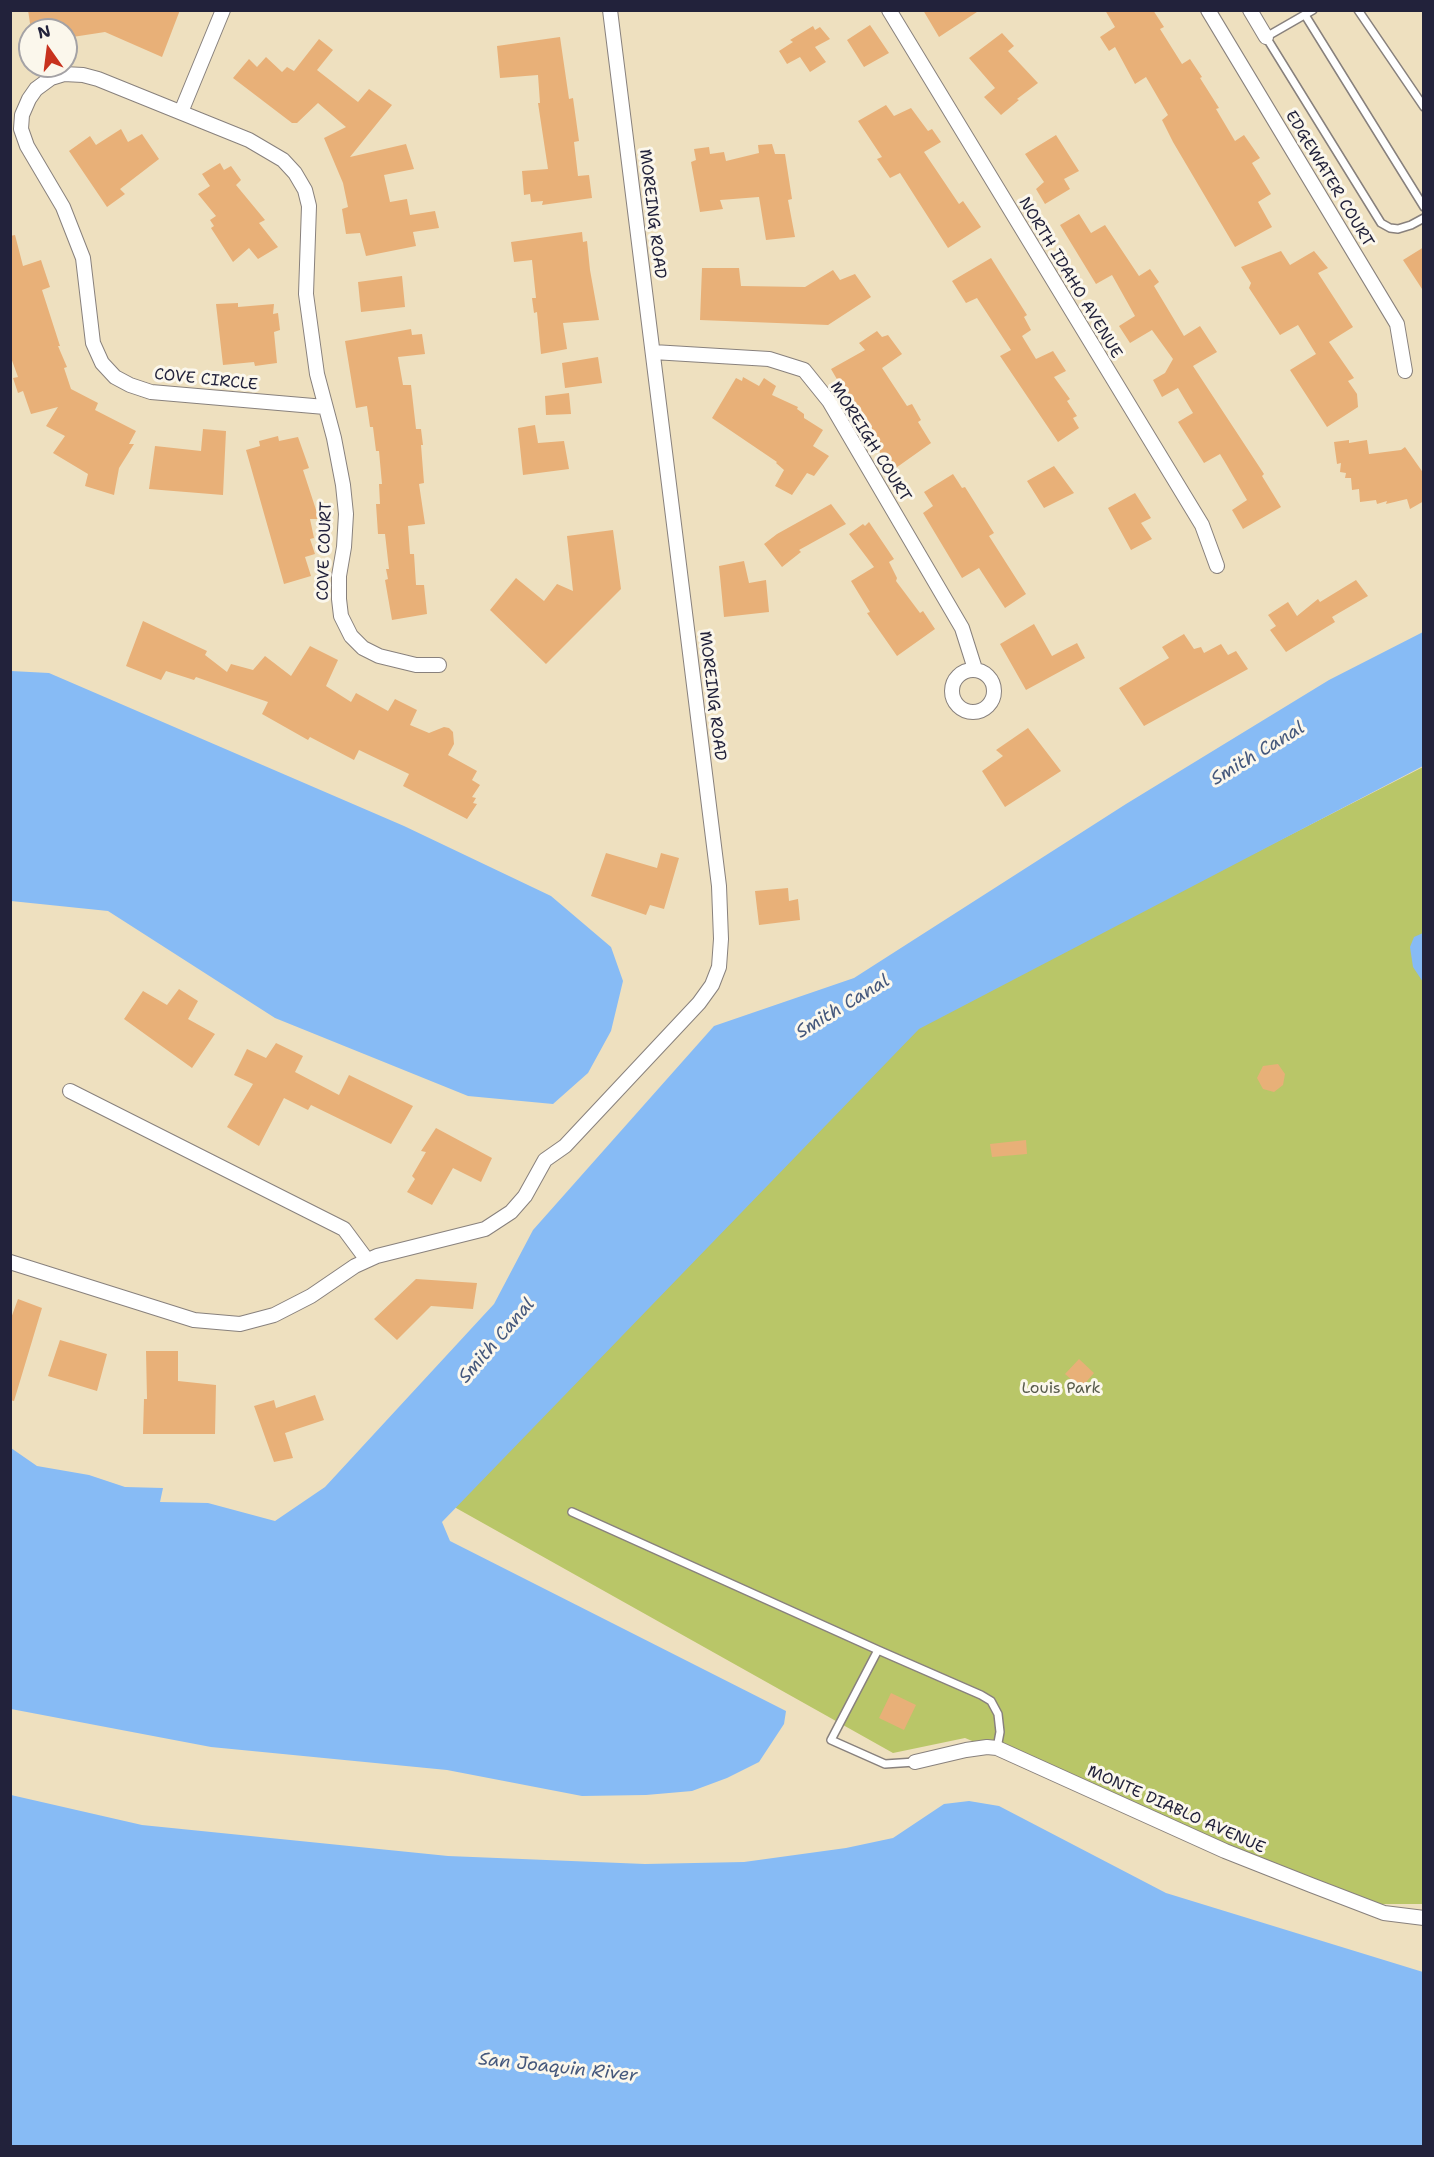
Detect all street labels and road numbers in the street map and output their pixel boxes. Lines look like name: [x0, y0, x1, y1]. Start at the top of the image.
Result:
street label: EDGEWATER COURT: [1281, 107, 1377, 251]
street label: MOREING ROAD: [635, 148, 669, 280]
street label: NORTH IDAHO AVENUE: [1014, 194, 1126, 362]
street label: COVE CIRCLE: [153, 365, 259, 395]
street label: MOREIGH COURT: [825, 378, 915, 506]
street label: COVE COURT: [314, 501, 336, 601]
street label: MOREING ROAD: [695, 630, 729, 762]
street label: MONTE DIABLO AVENUE: [1084, 1762, 1268, 1858]

